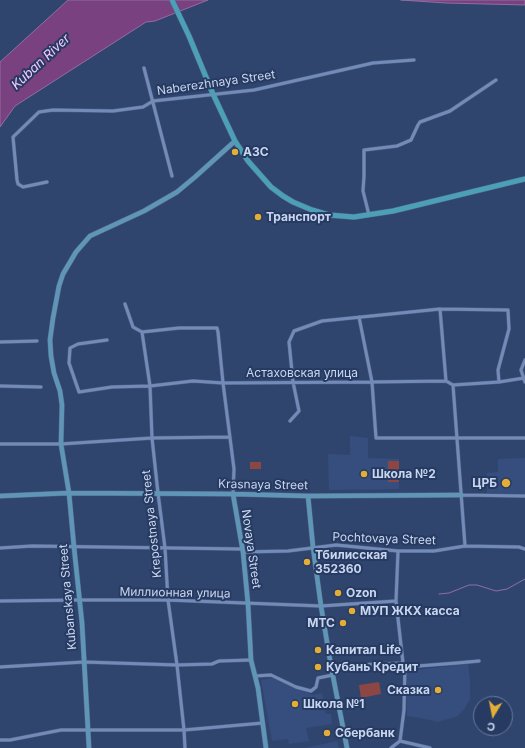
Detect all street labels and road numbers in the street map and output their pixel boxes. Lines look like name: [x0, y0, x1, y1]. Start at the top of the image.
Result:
street label: Naberezhnaya Street: [156, 68, 276, 98]
street label: Астаховская улица: [246, 366, 358, 380]
street label: Krepostnaya Street: [139, 469, 165, 579]
street label: Krasnaya Street: [218, 477, 308, 493]
street label: Novaya Street: [238, 508, 264, 590]
street label: Pochtovaya Street: [332, 530, 436, 548]
street label: Kubanskaya Street: [56, 543, 80, 651]
street label: Миллионная улица: [119, 585, 231, 601]

